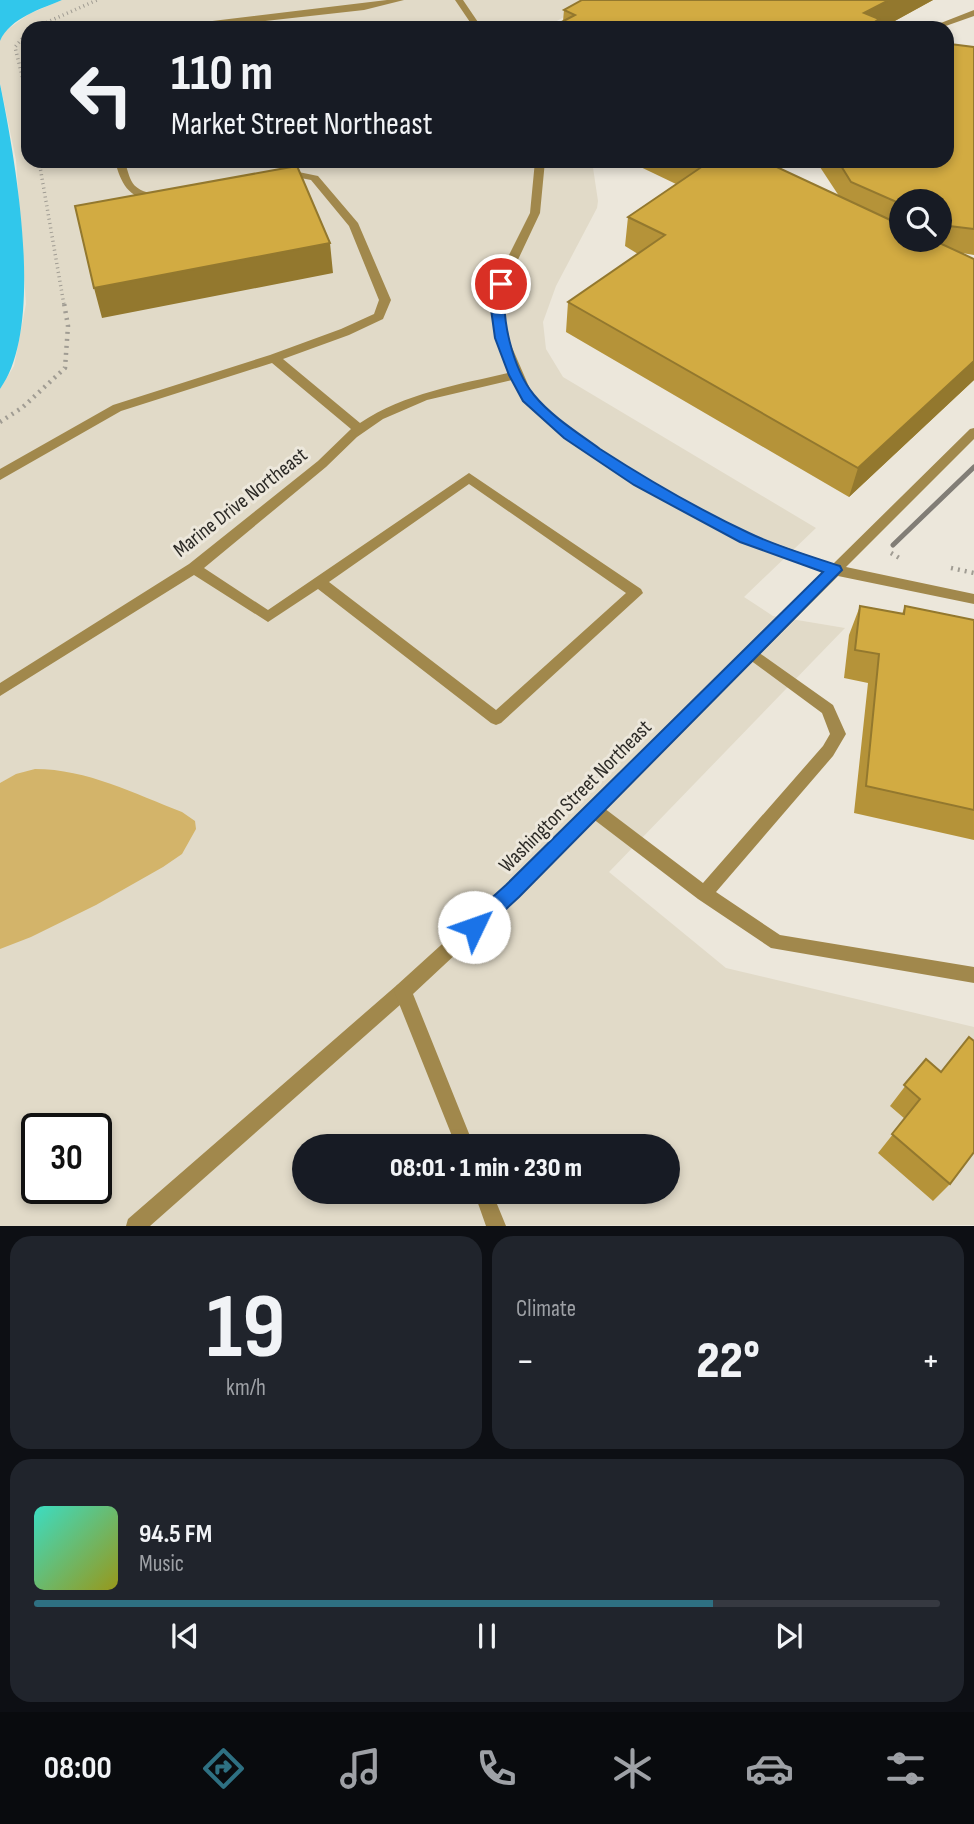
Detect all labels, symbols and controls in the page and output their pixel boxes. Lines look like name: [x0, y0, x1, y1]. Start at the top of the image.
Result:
text: 110 m: [171, 45, 273, 104]
icon: left: [56, 49, 147, 140]
text: Market Street Northeast: [171, 105, 433, 144]
map controls: [889, 189, 952, 252]
button: search: [889, 189, 952, 252]
pin: [471, 254, 531, 314]
icon: arrive: [482, 265, 520, 303]
street label: Marine Drive Northeast: [168, 442, 312, 562]
street label: Washington Street Northeast: [494, 715, 657, 878]
position arrow: [437, 890, 511, 964]
speed limit sign: 30: [21, 1113, 112, 1204]
text: 08:01 · 1 min · 230 m: [390, 1153, 582, 1184]
text: 19: [207, 1274, 285, 1383]
text: Climate: [516, 1295, 576, 1323]
text: 22°: [696, 1330, 760, 1393]
text: −: [516, 1339, 535, 1384]
text: +: [921, 1339, 940, 1384]
text: km/h: [226, 1374, 266, 1402]
text: 94.5 FM: [139, 1519, 212, 1550]
text: Music: [139, 1550, 184, 1578]
icon: previous: [166, 1617, 204, 1655]
icon: pause: [468, 1617, 506, 1655]
icon: next: [770, 1617, 808, 1655]
icon: directions: [199, 1744, 248, 1793]
icon: music: [336, 1744, 385, 1793]
icon: phone: [472, 1744, 521, 1793]
icon: climate: [608, 1744, 657, 1793]
icon: car: [745, 1744, 794, 1793]
icon: filters: [881, 1744, 930, 1793]
text: 08:00: [44, 1749, 112, 1788]

